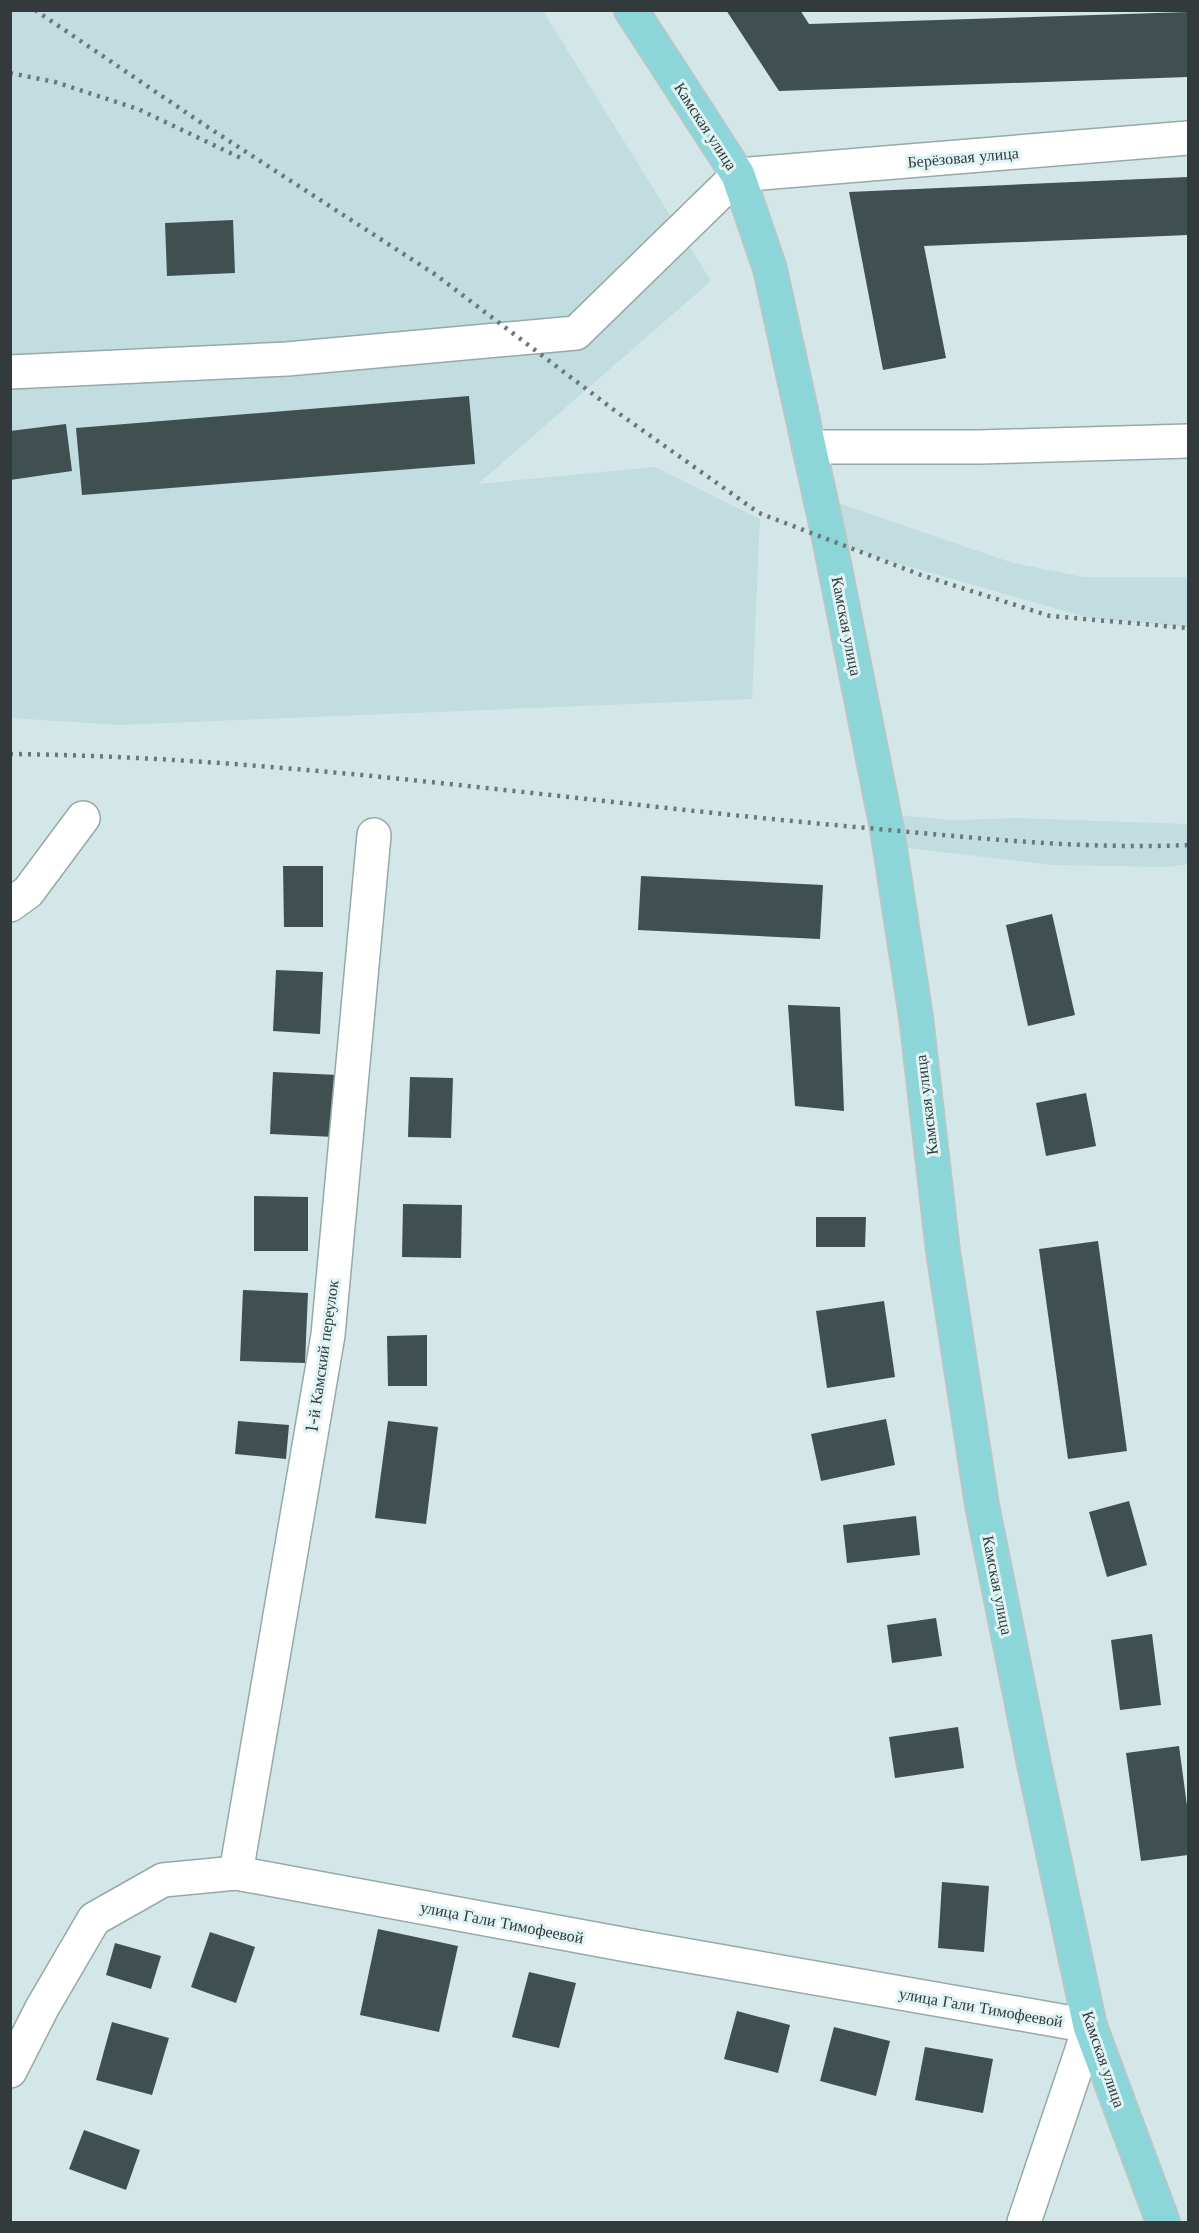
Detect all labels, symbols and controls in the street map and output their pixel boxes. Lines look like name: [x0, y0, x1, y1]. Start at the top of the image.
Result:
street label: Камская улица: [670, 78, 742, 174]
street label: Берёзовая улица: [907, 142, 1019, 172]
street label: Камская улица: [828, 575, 866, 677]
street label: Камская улица: [910, 1054, 942, 1156]
street label: 1-й Камский переулок: [301, 1278, 343, 1433]
street label: Камская улица: [979, 1534, 1017, 1636]
street label: улица Гали Тимофеевой: [419, 1896, 586, 1948]
street label: улица Гали Тимофеевой: [898, 1983, 1065, 2031]
street label: Камская улица: [1078, 2008, 1130, 2110]

